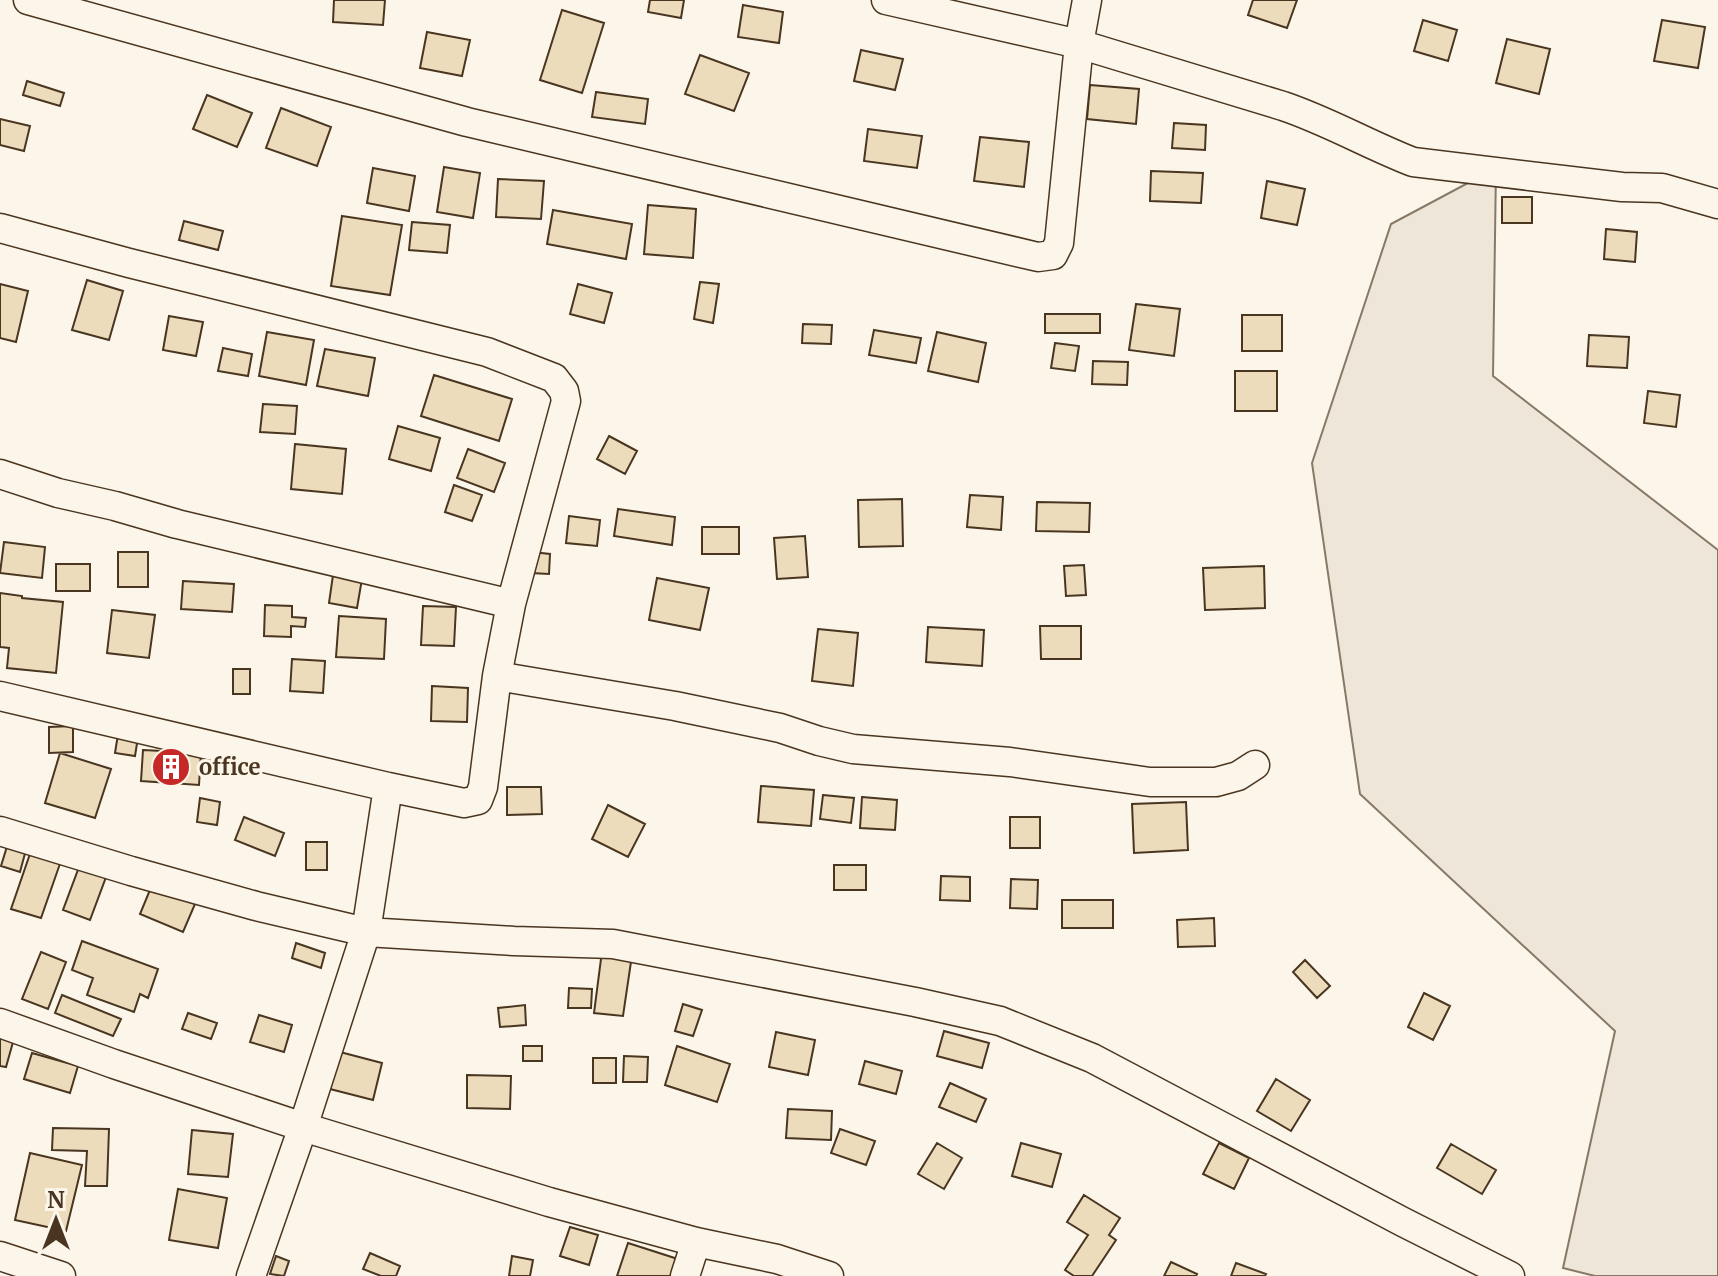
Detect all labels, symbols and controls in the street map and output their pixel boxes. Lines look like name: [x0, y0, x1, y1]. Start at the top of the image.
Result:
building icon: office: [150, 746, 192, 788]
place label: office: [199, 753, 261, 781]
north arrow: [16, 1180, 96, 1260]
text: N: [47, 1186, 65, 1214]

